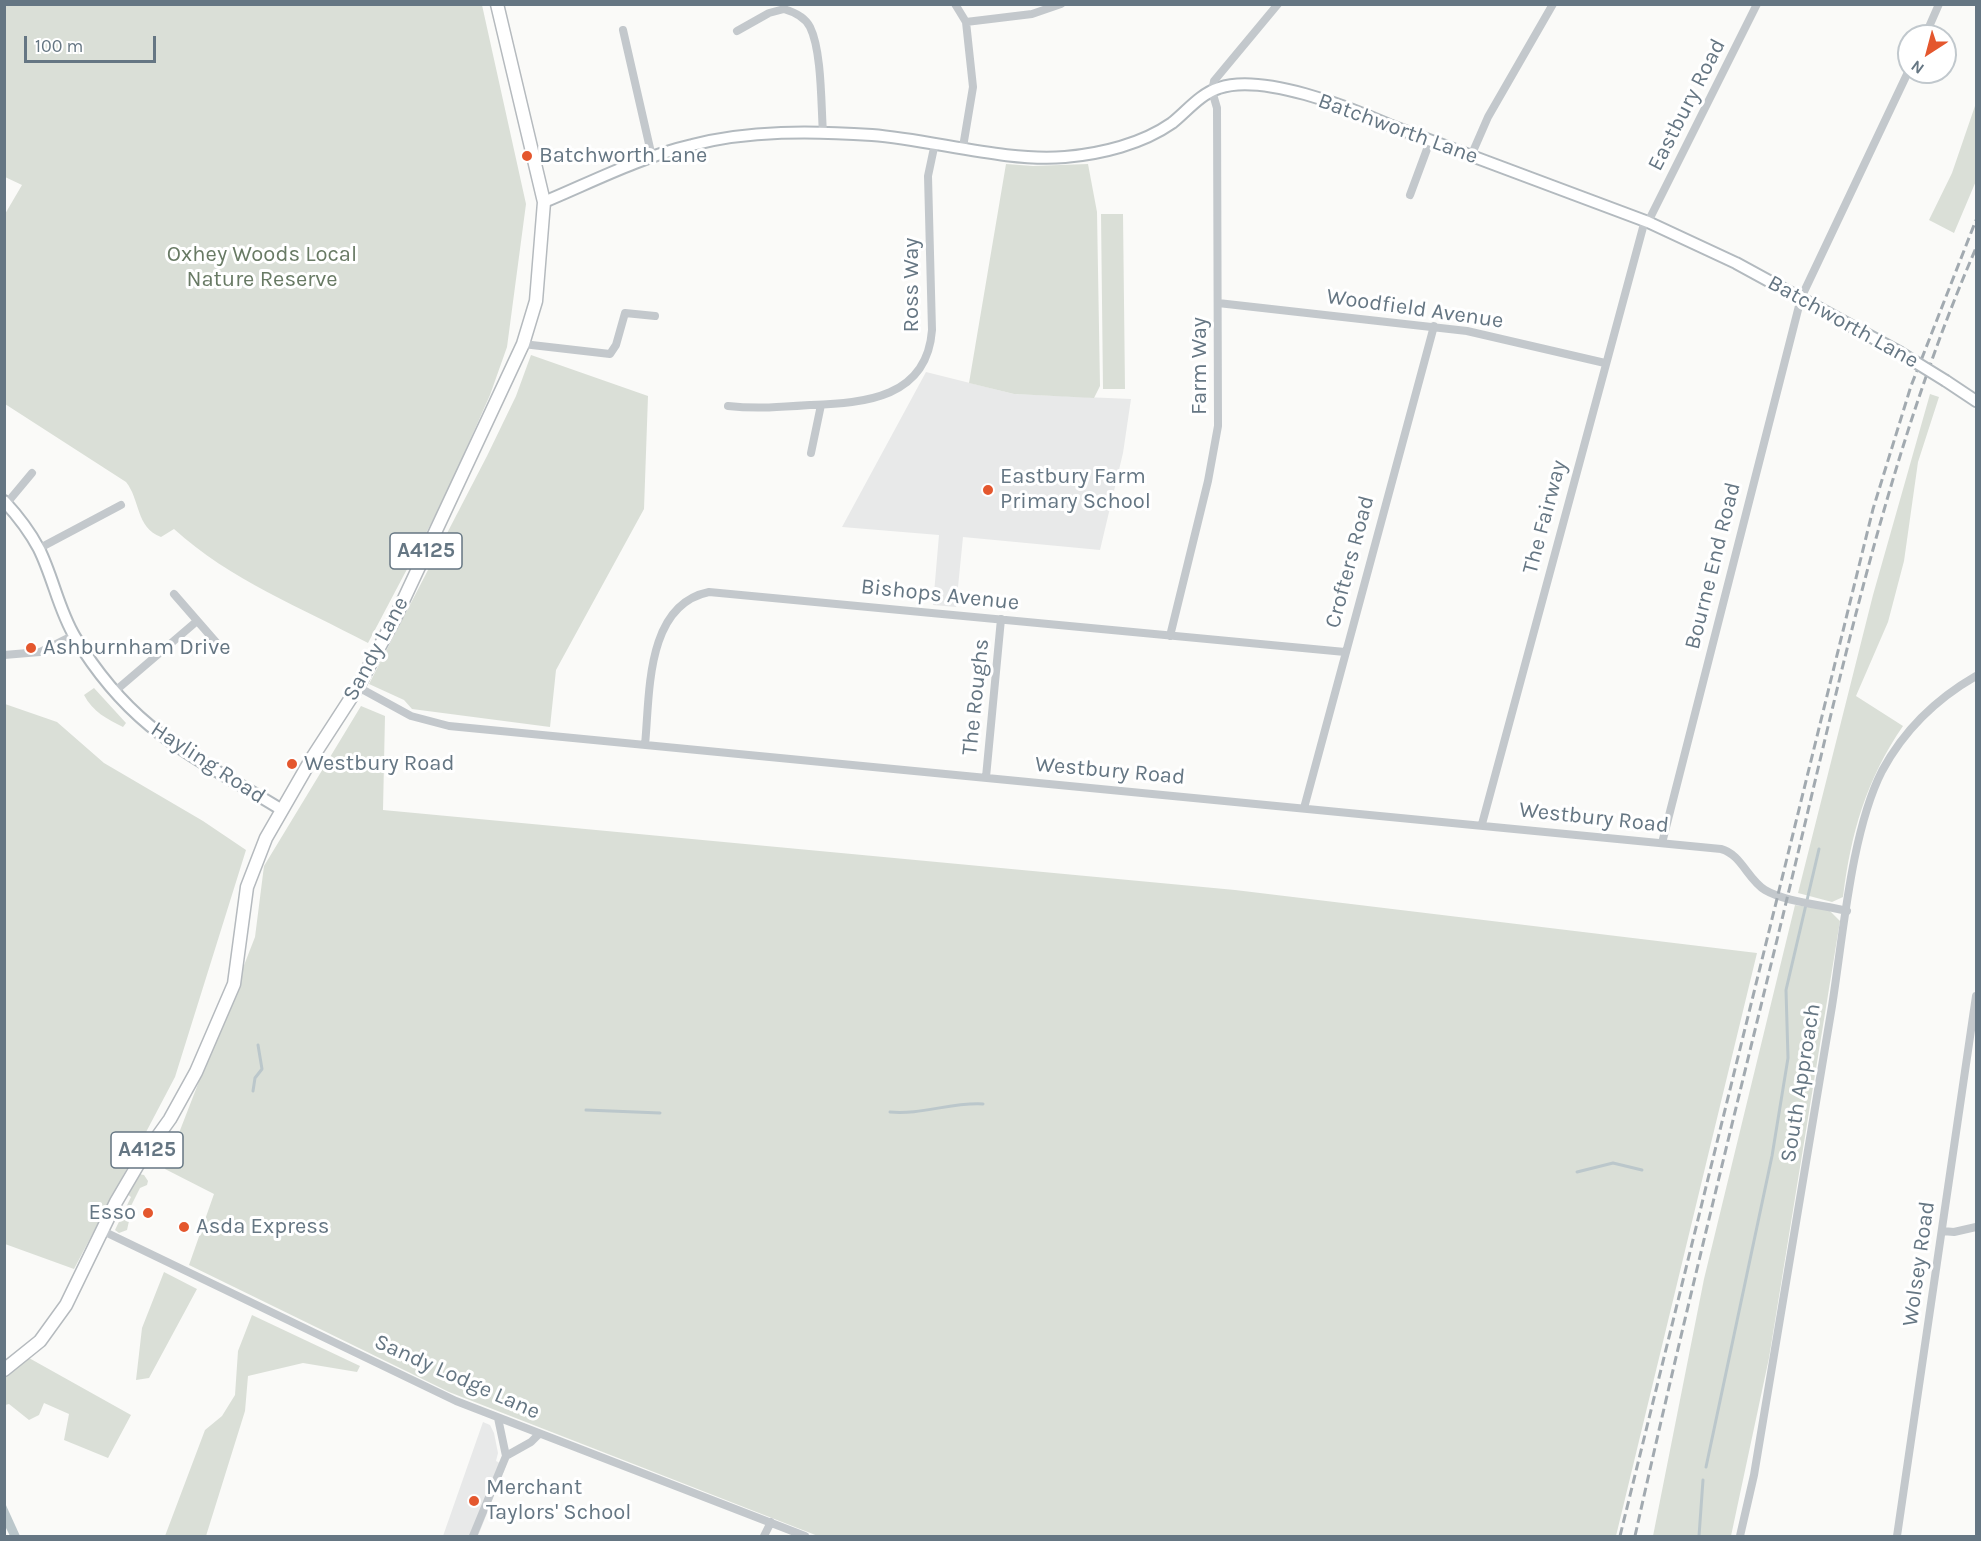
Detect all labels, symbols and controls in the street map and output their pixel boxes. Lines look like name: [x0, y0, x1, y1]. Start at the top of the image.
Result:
scale bar: [27, 24, 159, 62]
north arrow: [1897, 24, 1957, 84]
text: 100 m: [35, 35, 83, 57]
street label: Eastbury Road: [1642, 35, 1732, 175]
text: N: [1907, 56, 1928, 78]
street label: Batchworth Lane: [1314, 88, 1482, 170]
place label: Batchworth Lane: [539, 143, 707, 169]
marker: Batchworth Lane: [520, 149, 534, 163]
street label: Ross Way: [899, 237, 925, 333]
park label: Oxhey Woods Local Nature Reserve: [167, 242, 357, 294]
street label: Batchworth Lane: [1763, 270, 1923, 374]
street label: Woodfield Avenue: [1325, 284, 1505, 334]
street label: Farm Way: [1187, 317, 1213, 415]
street label: The Fairway: [1517, 457, 1573, 577]
place label: Eastbury Farm Primary School: [1000, 464, 1151, 516]
street label: Bourne End Road: [1679, 480, 1747, 652]
marker: Eastbury Farm Primary School: [981, 483, 995, 497]
street label: Crofters Road: [1320, 493, 1380, 631]
road number: A4125: [390, 533, 462, 569]
street label: Bishops Avenue: [859, 574, 1021, 616]
street label: Sandy Lane: [338, 592, 414, 706]
place label: Ashburnham Drive: [43, 635, 231, 661]
street label: The Roughs: [957, 637, 995, 757]
marker: Ashburnham Drive: [24, 641, 38, 655]
street label: Hayling Road: [146, 716, 270, 810]
place label: Westbury Road: [304, 751, 455, 777]
street label: Westbury Road: [1034, 751, 1186, 791]
marker: Westbury Road: [285, 757, 299, 771]
street label: Westbury Road: [1518, 797, 1670, 839]
street label: South Approach: [1775, 1002, 1827, 1164]
road number: A4125: [111, 1132, 183, 1168]
place label: Esso: [88, 1200, 136, 1226]
street label: Wolsey Road: [1897, 1200, 1941, 1328]
marker: Esso: [141, 1206, 155, 1220]
place label: Asda Express: [196, 1214, 329, 1240]
marker: Asda Express: [177, 1220, 191, 1234]
street label: Sandy Lodge Lane: [370, 1329, 544, 1425]
place label: Merchant Taylors' School: [486, 1475, 631, 1526]
marker: Merchant Taylors' School: [467, 1494, 481, 1508]

